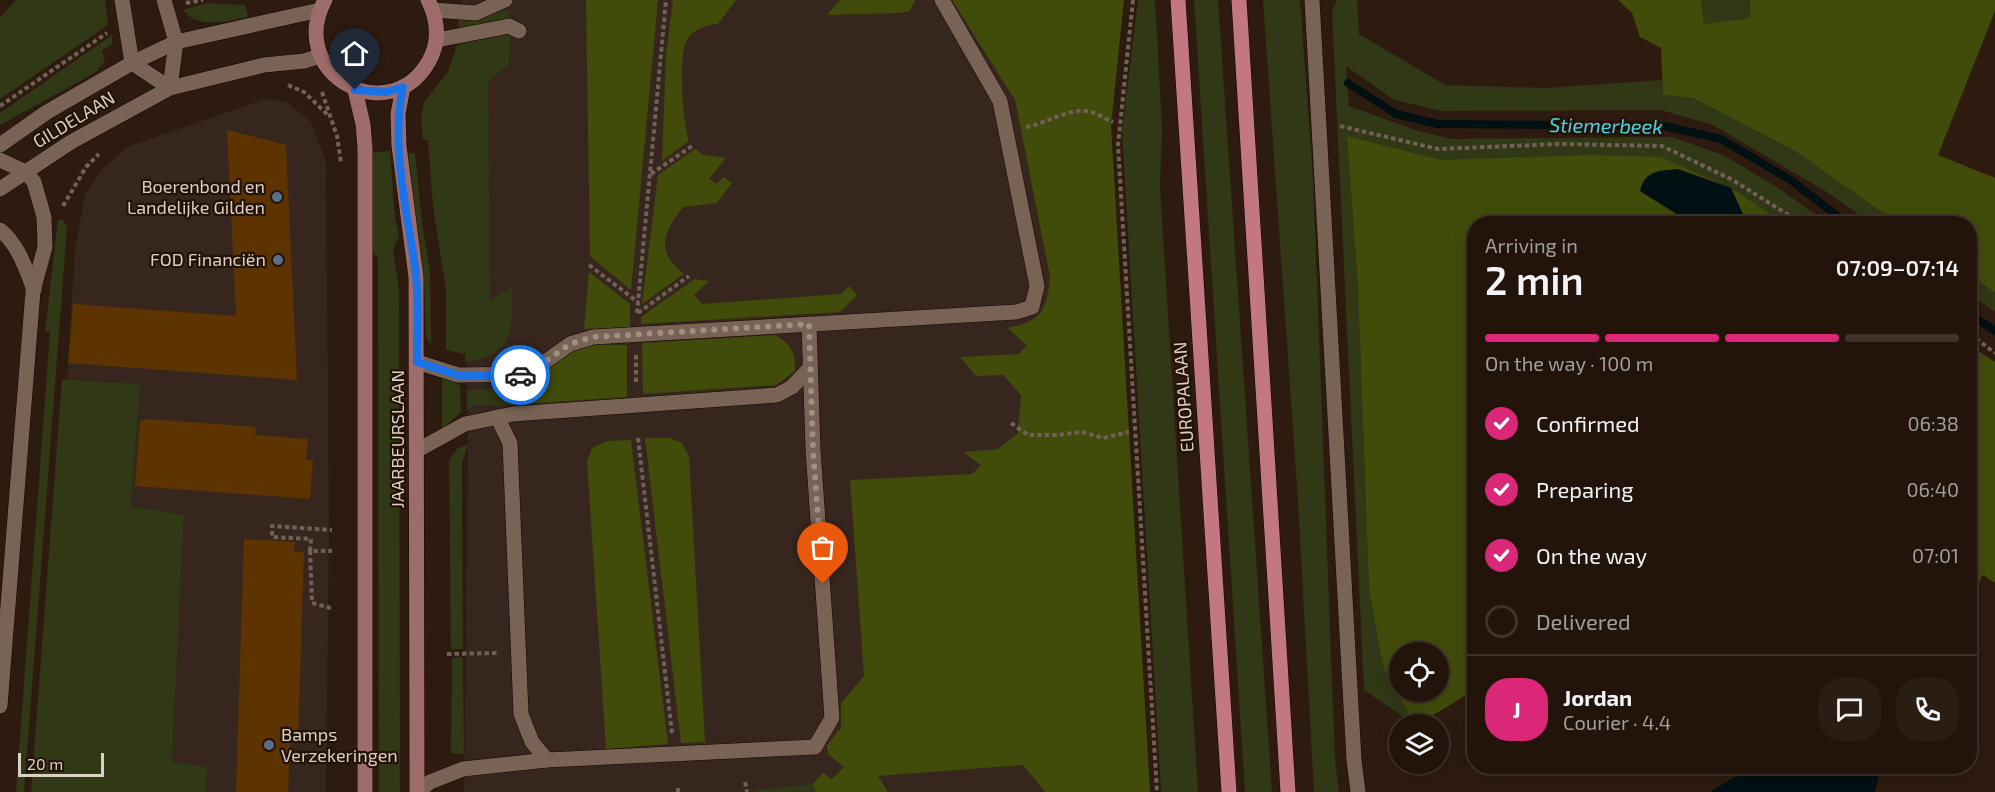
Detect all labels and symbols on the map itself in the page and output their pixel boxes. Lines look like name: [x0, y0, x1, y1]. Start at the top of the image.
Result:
pin: [329, 28, 380, 90]
street label: GILDELAAN: [29, 86, 118, 152]
water label: Stiemerbeek: [1549, 112, 1663, 138]
place label: Boerenbond en Landelijke Gilden: [127, 175, 265, 218]
marker: Boerenbond en Landelijke Gilden: [270, 190, 284, 204]
place label: FOD Financiën: [150, 248, 266, 270]
marker: FOD Financiën: [271, 253, 285, 267]
street label: EUROPALAAN: [1168, 341, 1198, 453]
courier: [490, 345, 550, 405]
street label: JAARBEURSLAAN: [386, 370, 408, 508]
pin: [797, 522, 848, 584]
place label: Bamps Verzekeringen: [281, 723, 398, 766]
marker: Bamps Verzekeringen: [262, 738, 276, 752]
scale bar: [18, 750, 104, 778]

